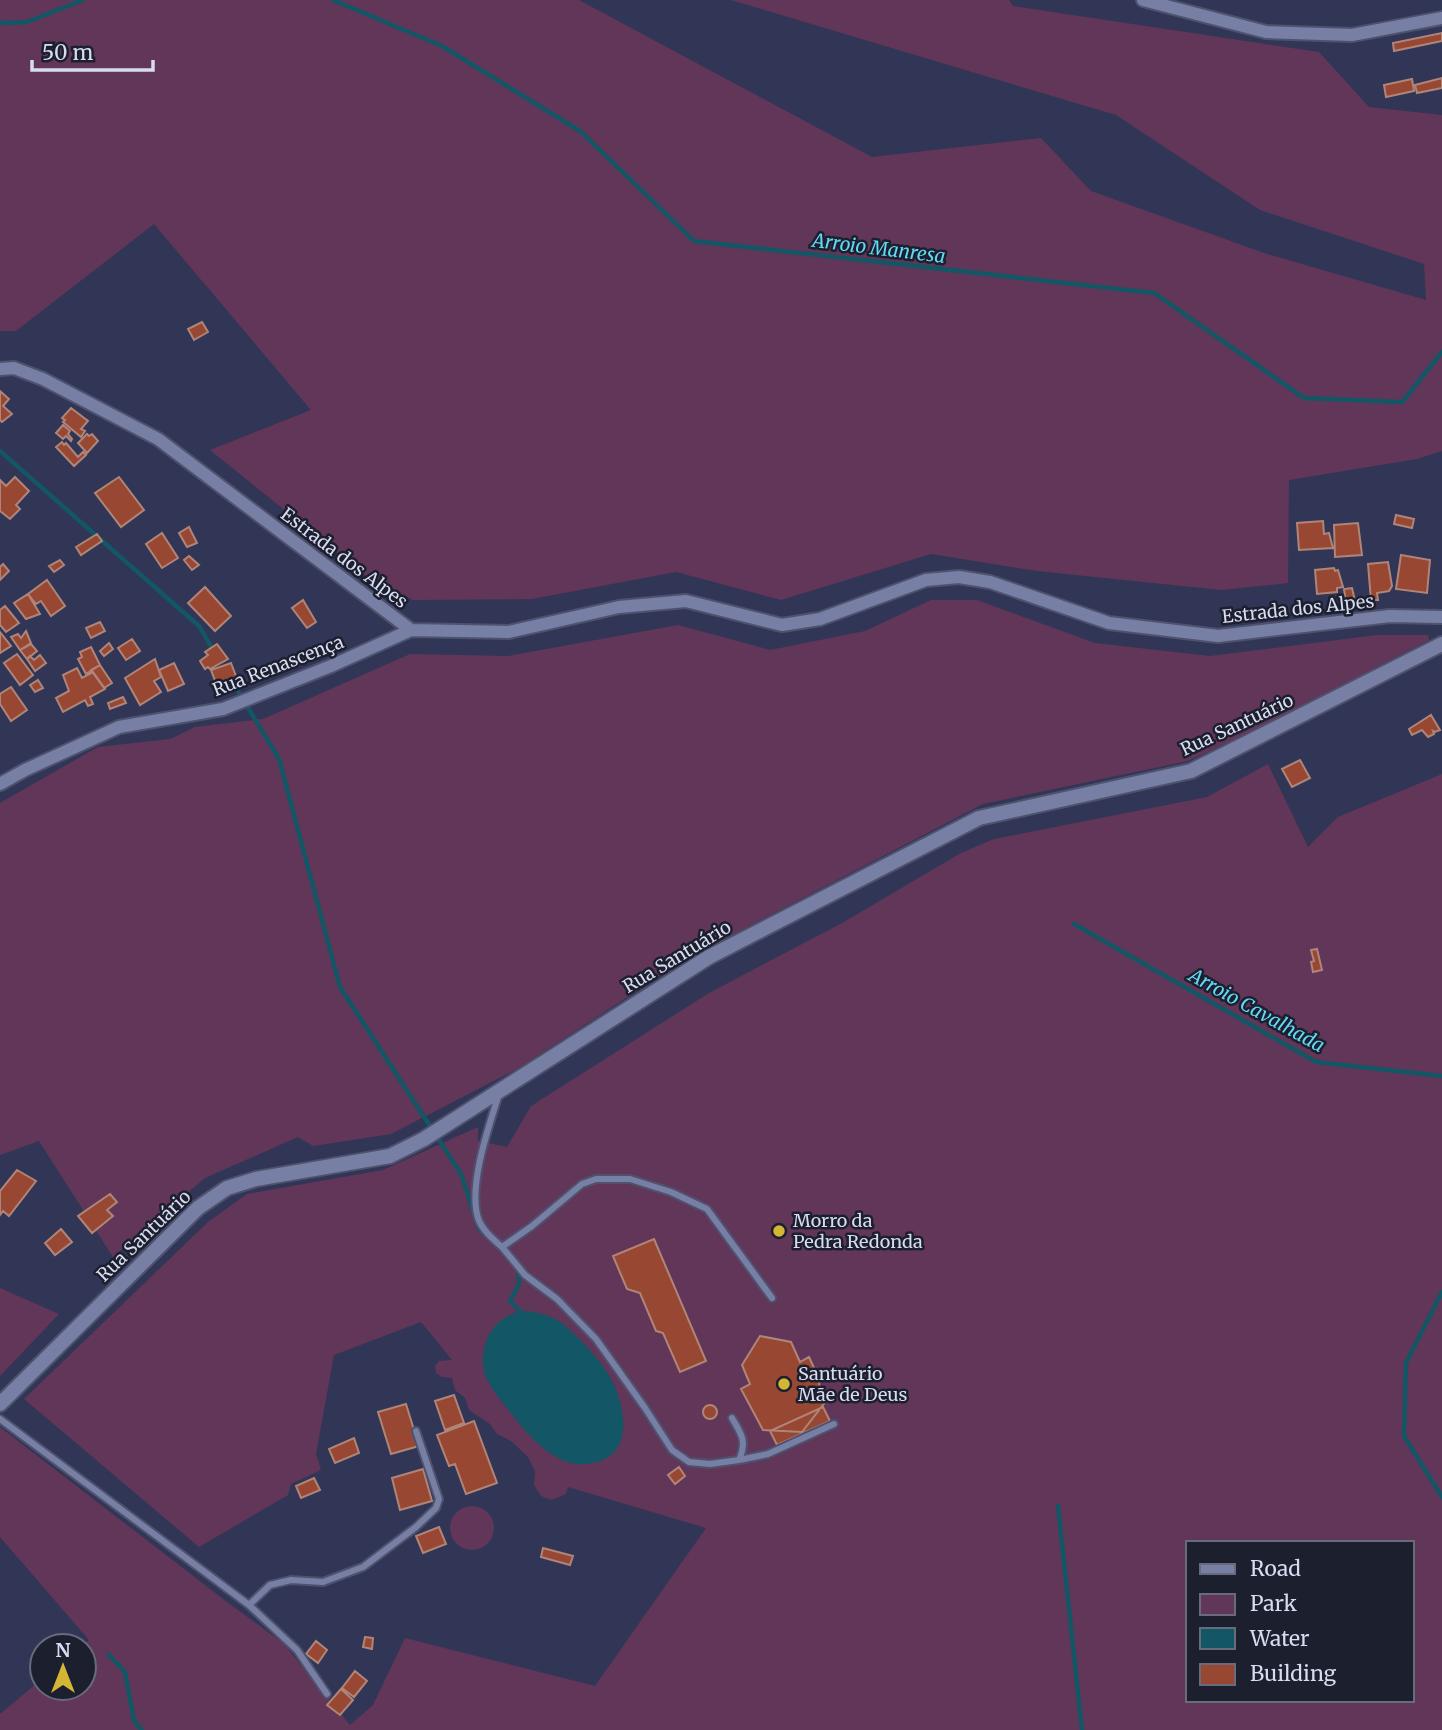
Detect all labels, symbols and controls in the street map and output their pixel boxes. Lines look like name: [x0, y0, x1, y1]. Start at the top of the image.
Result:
scale bar: [32, 28, 152, 72]
text: 50 m: [42, 39, 93, 66]
water label: Arroio Manresa: [809, 228, 947, 268]
street label: Estrada dos Alpes: [276, 502, 412, 613]
street label: Estrada dos Alpes: [1221, 589, 1375, 628]
street label: Rua Renascença: [209, 630, 347, 701]
street label: Rua Santuário: [1177, 688, 1297, 761]
street label: Rua Santuário: [618, 915, 735, 998]
water label: Arroio Cavalhada: [1183, 962, 1329, 1057]
street label: Rua Santuário: [92, 1185, 196, 1286]
place label: Morro da Pedra Redonda: [793, 1209, 923, 1253]
marker: Morro da Pedra Redonda: [771, 1223, 787, 1239]
place label: Santuário Mãe de Deus: [798, 1362, 908, 1406]
marker: Santuário Mãe de Deus: [776, 1376, 792, 1392]
legend: [1186, 1541, 1414, 1702]
text: Road: [1250, 1555, 1301, 1582]
text: Park: [1250, 1590, 1297, 1617]
text: Water: [1249, 1625, 1309, 1652]
north arrow: [28, 1632, 98, 1702]
text: N: [55, 1638, 71, 1662]
text: Building: [1250, 1660, 1337, 1687]

